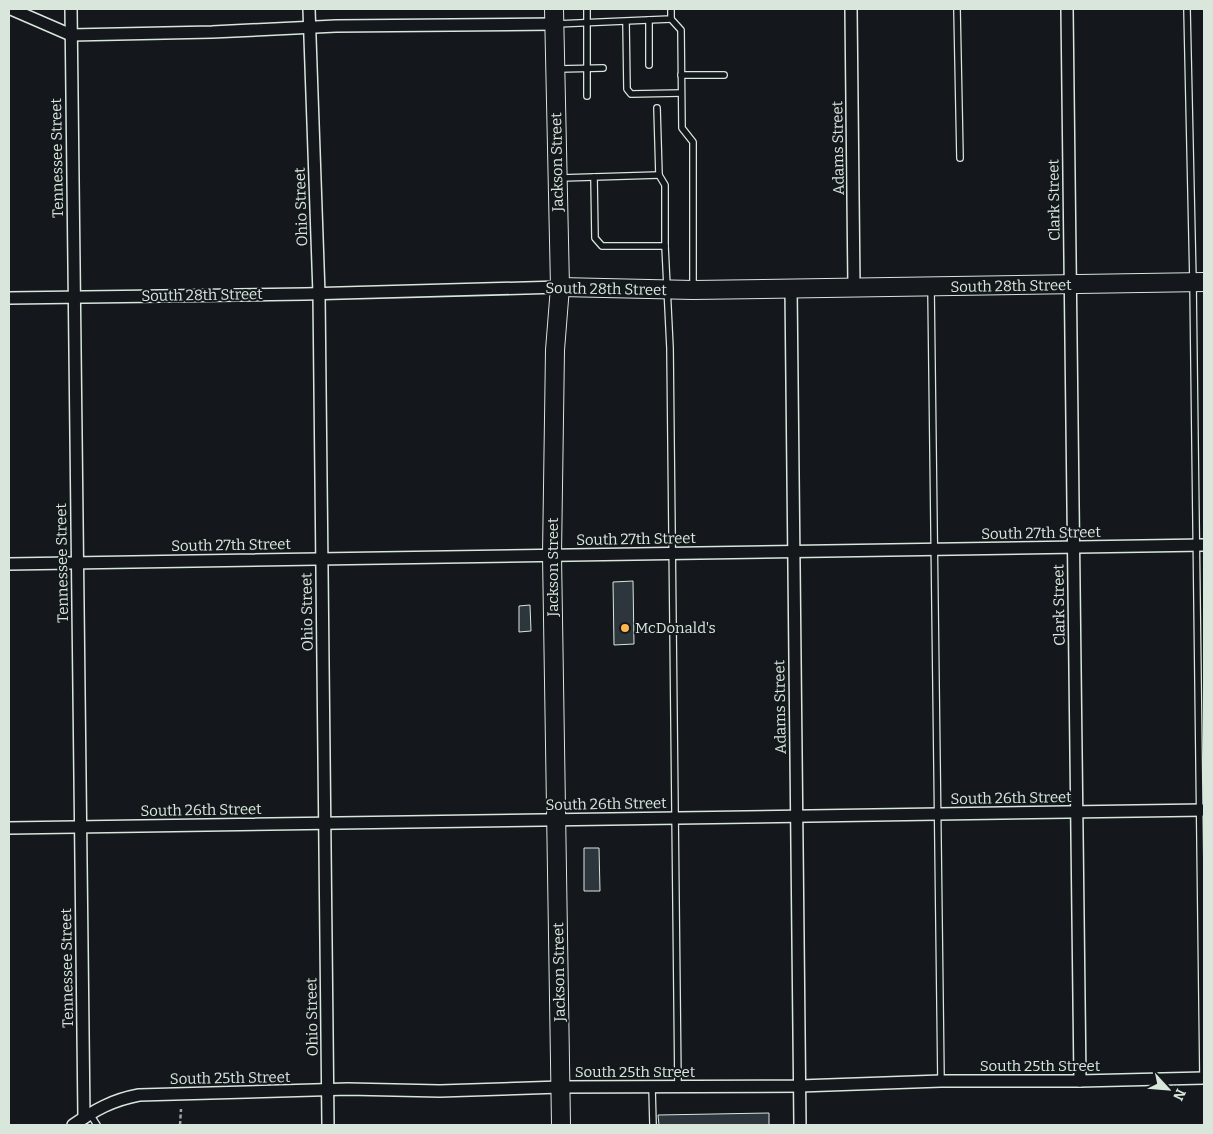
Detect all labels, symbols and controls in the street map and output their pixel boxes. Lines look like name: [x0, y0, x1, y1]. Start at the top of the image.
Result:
street label: Tennessee Street: [47, 98, 67, 218]
street label: Adams Street: [828, 100, 848, 195]
street label: Jackson Street: [547, 112, 567, 213]
street label: Clark Street: [1044, 158, 1064, 241]
street label: Ohio Street: [291, 167, 311, 247]
street label: South 28th Street: [950, 276, 1072, 296]
street label: South 28th Street: [545, 279, 667, 299]
street label: South 28th Street: [141, 285, 263, 305]
street label: Tennessee Street: [52, 503, 72, 623]
street label: Jackson Street: [544, 517, 562, 617]
street label: South 27th Street: [981, 523, 1102, 543]
street label: South 27th Street: [576, 529, 697, 549]
street label: South 27th Street: [171, 535, 292, 555]
street label: Clark Street: [1049, 563, 1069, 646]
street label: Ohio Street: [297, 572, 317, 652]
place label: McDonald's: [635, 619, 716, 637]
marker: McDonald's: [619, 622, 631, 634]
street label: Adams Street: [770, 659, 790, 754]
street label: South 26th Street: [950, 788, 1072, 808]
street label: South 26th Street: [545, 794, 667, 814]
street label: South 26th Street: [140, 800, 262, 820]
street label: Tennessee Street: [57, 908, 77, 1028]
street label: Jackson Street: [549, 922, 569, 1023]
street label: Ohio Street: [302, 977, 322, 1057]
street label: South 25th Street: [980, 1057, 1101, 1075]
street label: South 25th Street: [575, 1063, 696, 1081]
north arrow: [1143, 1064, 1193, 1114]
street label: South 25th Street: [170, 1068, 291, 1088]
text: N: [1169, 1086, 1189, 1103]

